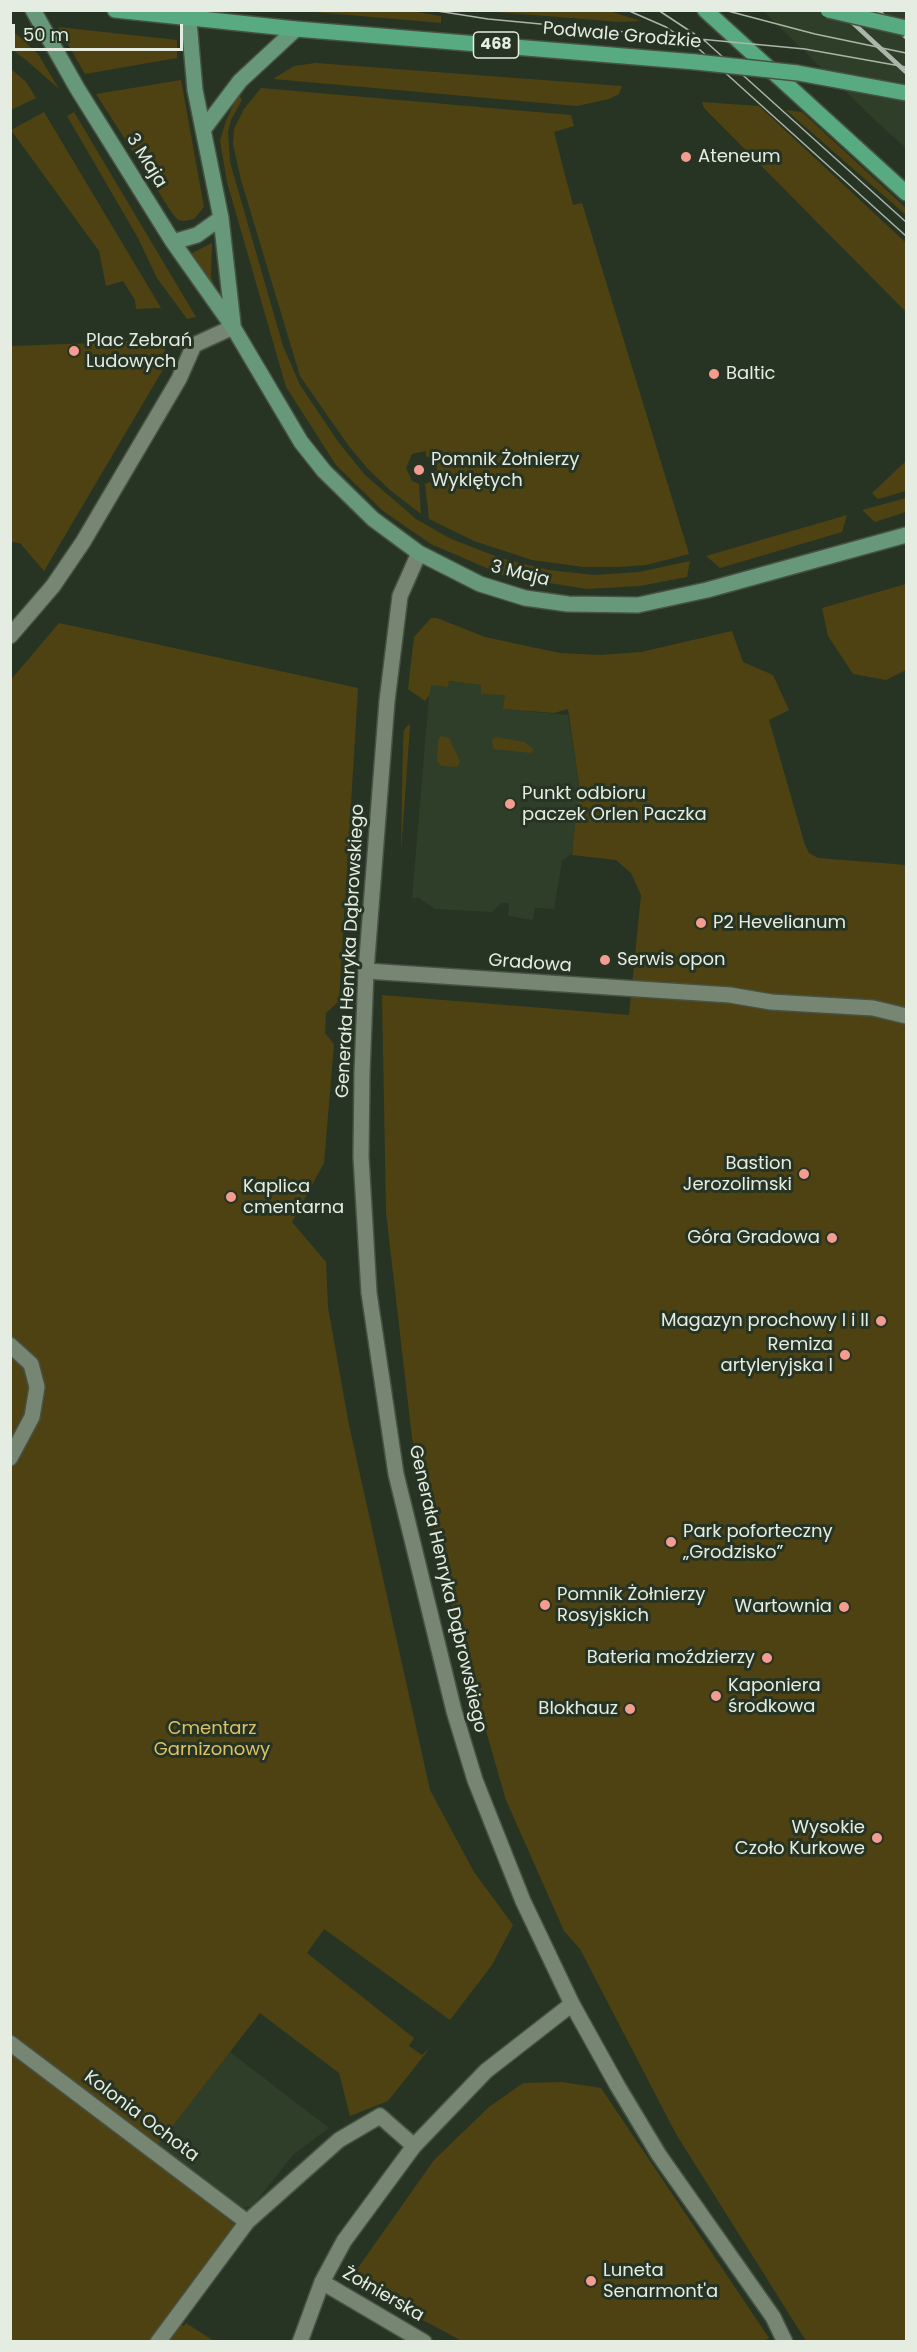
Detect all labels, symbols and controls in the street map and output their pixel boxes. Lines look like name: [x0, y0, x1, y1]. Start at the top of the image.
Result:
scale bar: [15, 12, 186, 50]
street label: Podwale Grodzkie: [542, 18, 702, 54]
text: 50 m: [23, 22, 69, 47]
road number: 468: [474, 32, 518, 58]
street label: 3 Maja: [121, 130, 171, 192]
place label: Ateneum: [698, 146, 781, 168]
marker: Ateneum: [679, 150, 693, 164]
place label: Plac Zebrań Ludowych: [86, 330, 192, 372]
marker: Plac Zebrań Ludowych: [67, 344, 81, 358]
place label: Baltic: [726, 363, 776, 385]
marker: Baltic: [707, 367, 721, 381]
place label: Pomnik Żołnierzy Wyklętych: [431, 449, 579, 492]
marker: Pomnik Żołnierzy Wyklętych: [412, 463, 426, 477]
street label: 3 Maja: [488, 556, 552, 592]
place label: Punkt odbioru paczek Orlen Paczka: [522, 783, 707, 826]
marker: Punkt odbioru paczek Orlen Paczka: [503, 797, 517, 811]
street label: Generała Henryka Dąbrowskiego: [333, 803, 369, 1099]
place label: P2 Hevelianum: [713, 912, 846, 934]
marker: P2 Hevelianum: [694, 916, 708, 930]
place label: Serwis opon: [617, 949, 726, 971]
street label: Gradowa: [488, 950, 572, 978]
marker: Serwis opon: [598, 953, 612, 967]
place label: Bastion Jerozolimski: [683, 1153, 792, 1196]
marker: Bastion Jerozolimski: [797, 1167, 811, 1181]
place label: Kaplica cmentarna: [243, 1176, 344, 1218]
marker: Kaplica cmentarna: [224, 1190, 238, 1204]
place label: Góra Gradowa: [687, 1227, 820, 1249]
marker: Góra Gradowa: [825, 1231, 839, 1245]
place label: Magazyn prochowy I i II: [661, 1310, 869, 1332]
marker: Magazyn prochowy I i II: [874, 1314, 888, 1328]
place label: Remiza artyleryjska I: [720, 1334, 833, 1376]
marker: Remiza artyleryjska I: [838, 1348, 852, 1362]
street label: Generała Henryka Dąbrowskiego: [403, 1443, 491, 1735]
place label: Park poforteczny „Grodzisko”: [683, 1521, 833, 1564]
marker: Park poforteczny „Grodzisko”: [664, 1535, 678, 1549]
place label: Pomnik Żołnierzy Rosyjskich: [557, 1584, 705, 1626]
place label: Wartownia: [735, 1596, 832, 1618]
marker: Pomnik Żołnierzy Rosyjskich: [538, 1598, 552, 1612]
marker: Wartownia: [837, 1600, 851, 1614]
place label: Bateria moździerzy: [587, 1647, 755, 1669]
marker: Bateria moździerzy: [760, 1651, 774, 1665]
place label: Kaponiera środkowa: [728, 1675, 821, 1718]
marker: Kaponiera środkowa: [709, 1689, 723, 1703]
place label: Blokhauz: [538, 1698, 618, 1720]
marker: Blokhauz: [623, 1702, 637, 1716]
park label: Cmentarz Garnizonowy: [154, 1718, 270, 1760]
place label: Wysokie Czoło Kurkowe: [735, 1817, 865, 1860]
marker: Wysokie Czoło Kurkowe: [870, 1831, 884, 1845]
street label: Kolonia Ochota: [79, 2067, 203, 2167]
place label: Luneta Senarmont'a: [603, 2260, 718, 2302]
street label: Żołnierska: [338, 2263, 428, 2327]
marker: Luneta Senarmont'a: [584, 2274, 598, 2288]

